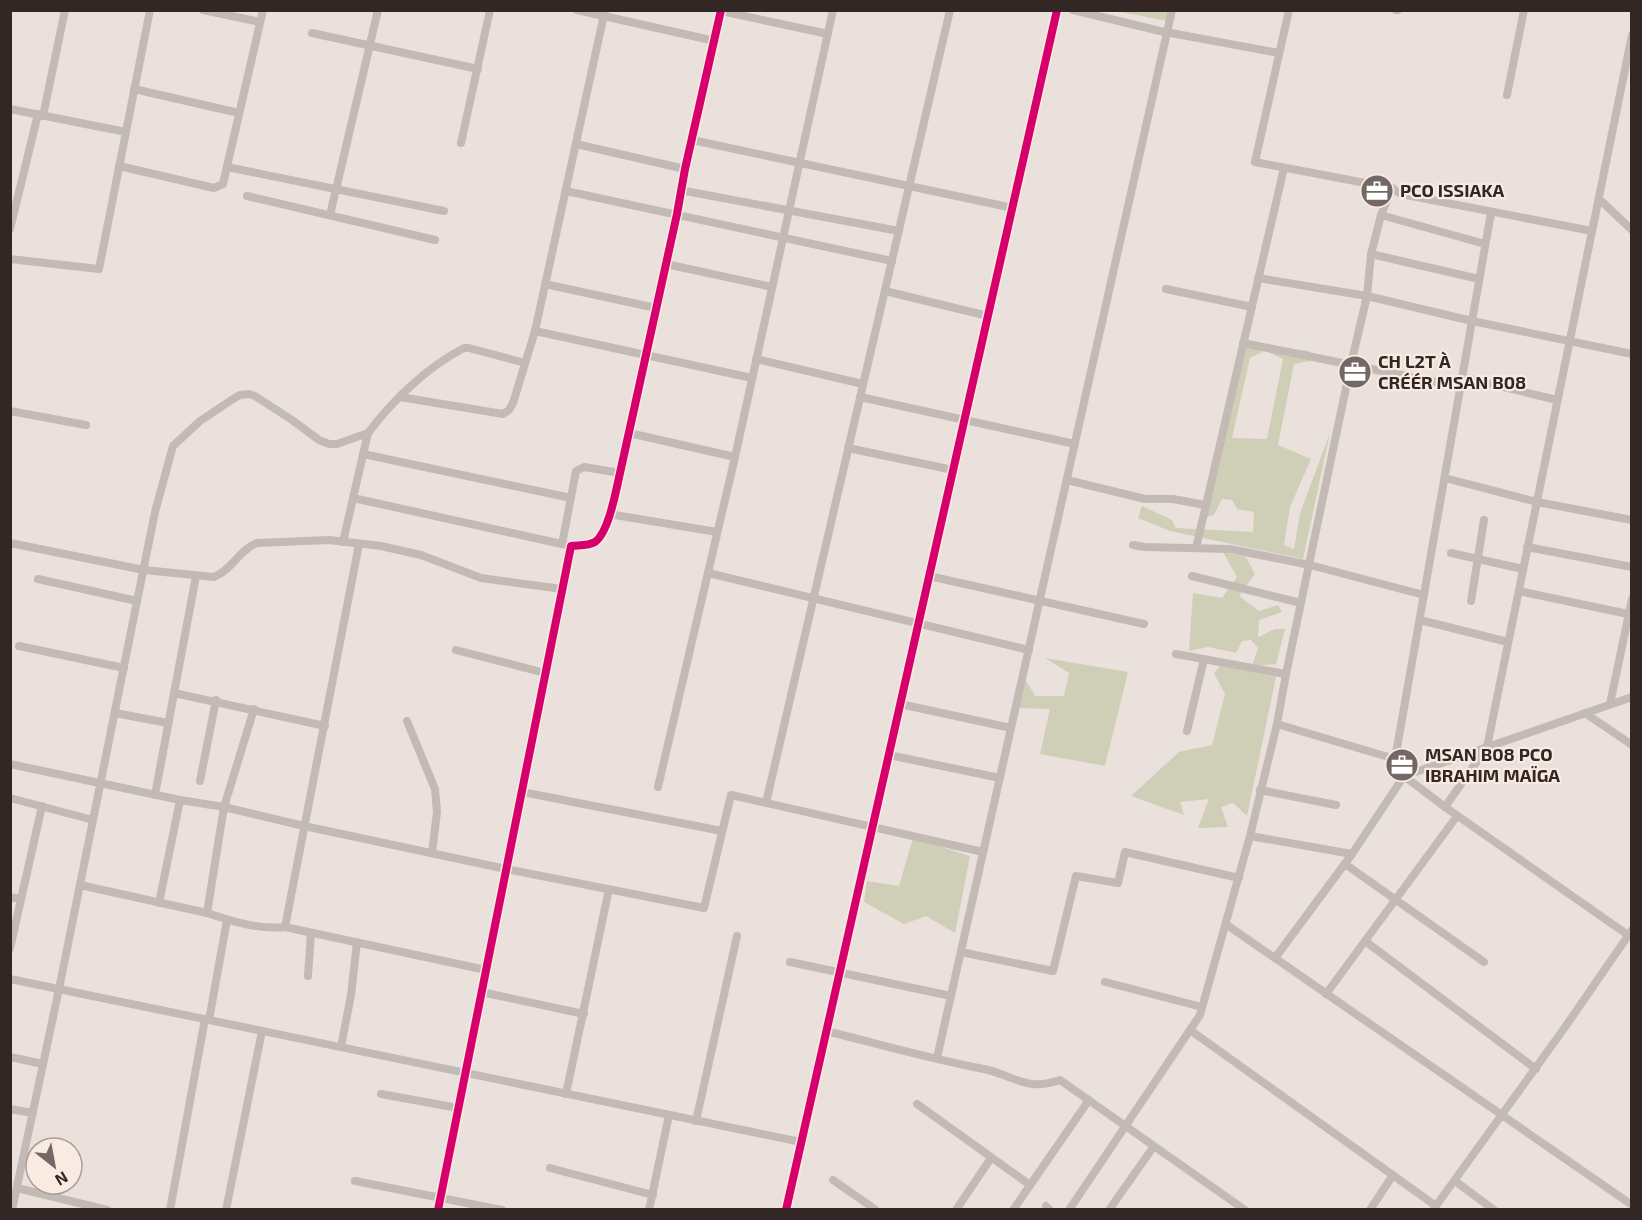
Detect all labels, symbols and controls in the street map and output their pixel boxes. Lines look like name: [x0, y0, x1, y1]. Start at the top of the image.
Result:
office icon: PCO ISSIAKA: [1359, 173, 1395, 209]
place label: PCO ISSIAKA: [1400, 179, 1505, 201]
place label: CH L2T À CRÉÉR MSAN B08: [1378, 350, 1526, 393]
office icon: CH L2T À CRÉÉR MSAN B08: [1337, 354, 1373, 390]
place label: MSAN B08 PCO IBRAHIM MAÏGA: [1425, 743, 1560, 786]
office icon: MSAN B08 PCO IBRAHIM MAÏGA: [1384, 747, 1420, 783]
north arrow: [24, 1136, 84, 1196]
text: N: [52, 1168, 72, 1190]

